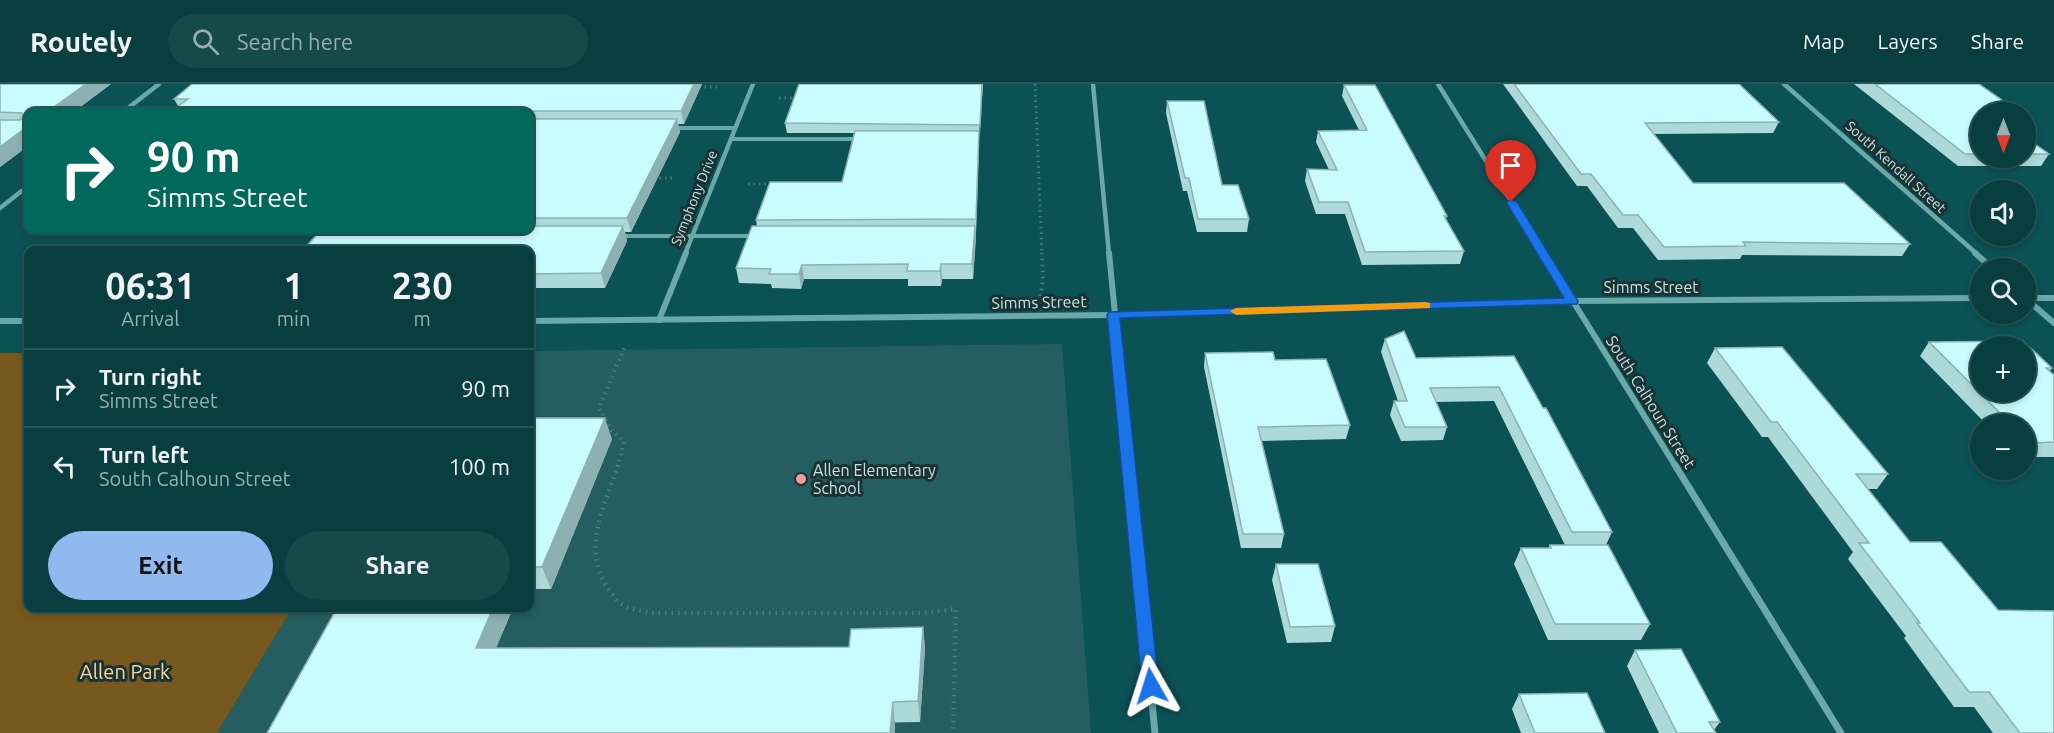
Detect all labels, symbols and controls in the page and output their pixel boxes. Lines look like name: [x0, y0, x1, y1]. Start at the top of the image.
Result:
search box: [168, 14, 588, 68]
icon: search: [189, 25, 222, 58]
text: Routely: [30, 26, 132, 57]
text: Search here: [237, 29, 353, 54]
text: Map: [1803, 29, 1844, 53]
text: Layers: [1877, 29, 1938, 53]
text: Share: [1971, 29, 2024, 53]
north arrow: [1970, 102, 2036, 168]
map controls: [1970, 102, 2036, 480]
street label: South Kendall Street: [1843, 118, 1950, 217]
icon: right: [48, 132, 126, 210]
text: 90 m: [147, 133, 241, 180]
pin: [1485, 140, 1536, 202]
street label: Symphony Drive: [668, 148, 720, 248]
icon: arrive: [1494, 149, 1527, 182]
button: sound: [1970, 180, 2036, 246]
text: Simms Street: [147, 182, 308, 212]
button: search: [1970, 258, 2036, 324]
text: 06:31: [105, 265, 195, 306]
text: 1: [283, 265, 304, 306]
text: 230: [392, 265, 453, 306]
street label: Simms Street: [1603, 278, 1699, 296]
street label: Simms Street: [991, 292, 1087, 312]
text: Arrival: [121, 307, 180, 330]
text: min: [277, 307, 310, 330]
text: m: [414, 307, 431, 330]
street label: South Calhoun Street: [1603, 332, 1700, 472]
button: +: [1970, 336, 2036, 402]
text: Turn right: [99, 364, 201, 389]
icon: right: [48, 372, 81, 405]
text: 90 m: [461, 376, 510, 401]
text: Simms Street: [99, 389, 218, 412]
button: −: [1970, 414, 2036, 480]
text: Turn left: [99, 442, 189, 467]
icon: left: [48, 450, 81, 483]
text: 100 m: [449, 454, 510, 479]
place label: Allen Elementary School: [813, 461, 936, 497]
text: South Calhoun Street: [99, 467, 291, 490]
marker: Allen Elementary School: [794, 472, 808, 486]
button: Exit: [48, 531, 273, 600]
button: Share: [285, 531, 510, 600]
position arrow: [1119, 654, 1183, 718]
park label: Allen Park: [80, 660, 170, 683]

